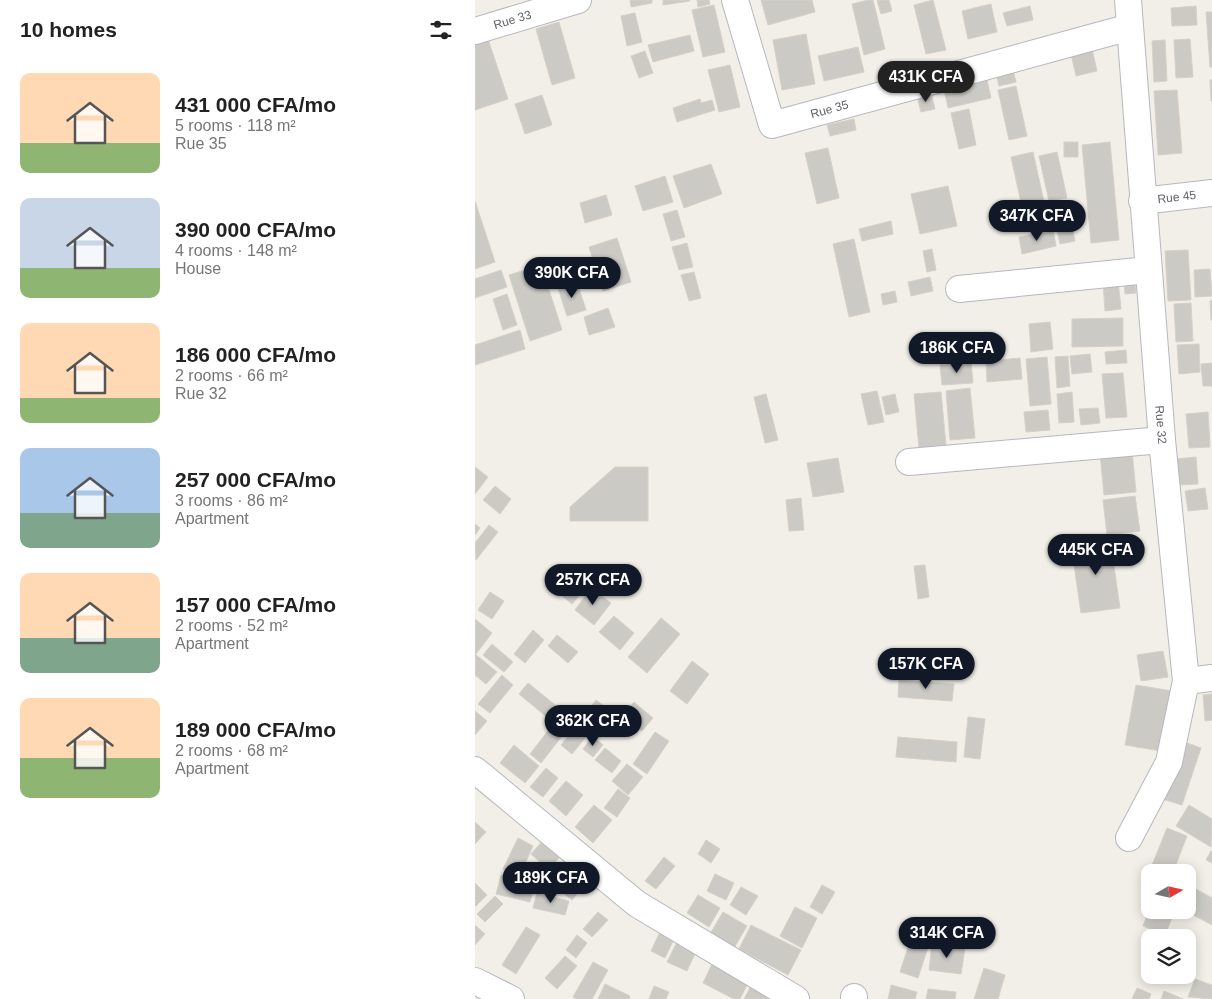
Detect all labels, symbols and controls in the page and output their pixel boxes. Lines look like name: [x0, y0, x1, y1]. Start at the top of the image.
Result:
street label: Rue 33: [492, 7, 533, 32]
icon: filters: [427, 16, 455, 44]
text: 10 homes: [20, 18, 117, 41]
pin: 431K CFA: [874, 61, 978, 103]
text: 431K CFA: [889, 68, 963, 85]
icon: home: [60, 93, 120, 153]
text: 431 000 CFA/mo: [175, 93, 336, 116]
street label: Rue 35: [809, 97, 850, 121]
text: 5 rooms · 118 m²: [175, 117, 296, 134]
text: Rue 35: [175, 135, 227, 152]
street label: Rue 45: [1157, 188, 1197, 206]
pin: 347K CFA: [985, 200, 1089, 242]
text: 347K CFA: [1000, 207, 1074, 224]
icon: home: [60, 218, 120, 278]
text: 390 000 CFA/mo: [175, 218, 336, 241]
text: 4 rooms · 148 m²: [175, 242, 297, 259]
pin: 390K CFA: [520, 256, 624, 299]
text: House: [175, 260, 221, 277]
text: 390K CFA: [535, 264, 609, 281]
pin: 186K CFA: [905, 332, 1009, 374]
text: 186K CFA: [920, 339, 994, 356]
icon: home: [60, 343, 120, 403]
text: 186 000 CFA/mo: [175, 343, 336, 366]
text: 2 rooms · 66 m²: [175, 367, 288, 384]
text: Rue 32: [175, 385, 227, 402]
street label: Rue 32: [1152, 405, 1169, 445]
icon: home: [60, 468, 120, 528]
text: 257 000 CFA/mo: [175, 468, 336, 491]
text: 3 rooms · 86 m²: [175, 492, 288, 509]
text: Apartment: [175, 510, 249, 527]
pin: 445K CFA: [1044, 534, 1148, 576]
text: 445K CFA: [1059, 541, 1133, 558]
pin: 257K CFA: [541, 564, 645, 606]
text: 257K CFA: [556, 571, 630, 588]
icon: home: [60, 593, 120, 653]
text: 157 000 CFA/mo: [175, 593, 336, 616]
text: 2 rooms · 52 m²: [175, 617, 288, 634]
text: Apartment: [175, 635, 249, 652]
pin: 157K CFA: [874, 648, 978, 690]
text: 157K CFA: [889, 655, 963, 672]
pin: 362K CFA: [541, 704, 645, 747]
text: 362K CFA: [556, 712, 630, 729]
icon: home: [60, 718, 120, 778]
text: 189 000 CFA/mo: [175, 718, 336, 741]
text: 2 rooms · 68 m²: [175, 742, 288, 759]
text: Apartment: [175, 760, 249, 777]
pin: 189K CFA: [499, 862, 603, 904]
north arrow: [1141, 864, 1196, 919]
map controls: [1141, 864, 1196, 984]
text: 189K CFA: [514, 869, 588, 886]
pin: 314K CFA: [895, 916, 999, 959]
text: 314K CFA: [910, 924, 984, 941]
button: layers: [1141, 929, 1196, 984]

